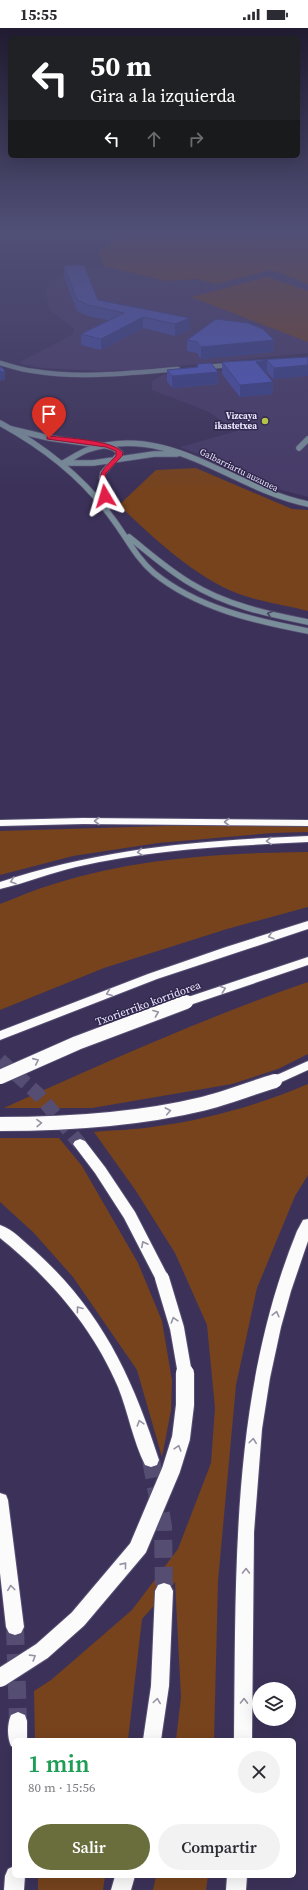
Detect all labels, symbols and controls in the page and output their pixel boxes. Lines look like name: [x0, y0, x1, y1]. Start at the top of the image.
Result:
text: 15:55: [20, 4, 57, 25]
text: 50 m: [90, 47, 152, 85]
icon: left: [24, 52, 76, 104]
text: Gira a la izquierda: [90, 83, 236, 108]
icon: left: [101, 128, 123, 150]
icon: ahead: [143, 128, 165, 150]
icon: right: [185, 128, 207, 150]
pin: [32, 397, 66, 438]
icon: arrive: [38, 403, 60, 425]
place label: Vizcaya ikastetxea: [215, 410, 257, 432]
marker: Vizcaya ikastetxea: [260, 416, 270, 426]
street label: Galbarriartu auzunea: [198, 446, 281, 494]
position arrow: [84, 475, 126, 517]
one-way arrow: [267, 610, 274, 619]
one-way arrow: [94, 817, 100, 825]
one-way arrow: [224, 818, 230, 826]
one-way arrow: [266, 836, 272, 845]
one-way arrow: [137, 847, 143, 856]
one-way arrow: [10, 877, 17, 885]
one-way arrow: [267, 931, 274, 940]
street label: Txorierriko korridorea: [94, 977, 203, 1029]
one-way arrow: [220, 986, 227, 994]
one-way arrow: [106, 988, 113, 996]
one-way arrow: [153, 1010, 160, 1018]
one-way arrow: [32, 1058, 39, 1066]
one-way arrow: [165, 1107, 171, 1115]
one-way arrow: [36, 1119, 42, 1128]
one-way arrow: [141, 1241, 149, 1248]
one-way arrow: [77, 1306, 84, 1313]
one-way arrow: [271, 1310, 279, 1317]
one-way arrow: [170, 1316, 179, 1323]
one-way arrow: [136, 1419, 145, 1426]
one-way arrow: [248, 1438, 257, 1444]
one-way arrow: [173, 1444, 182, 1451]
one-way arrow: [119, 1562, 126, 1569]
one-way arrow: [241, 1568, 250, 1574]
one-way arrow: [7, 1585, 16, 1591]
one-way arrow: [29, 1654, 36, 1662]
map controls: [252, 1682, 296, 1726]
button: layers: [252, 1682, 296, 1726]
one-way arrow: [153, 1698, 162, 1704]
one-way arrow: [240, 1698, 248, 1704]
text: 1 min: [28, 1747, 90, 1780]
button: close: [238, 1751, 280, 1793]
text: 80 m · 15:56: [28, 1779, 96, 1796]
button: Salir: [28, 1824, 150, 1870]
button: Compartir: [158, 1824, 280, 1870]

